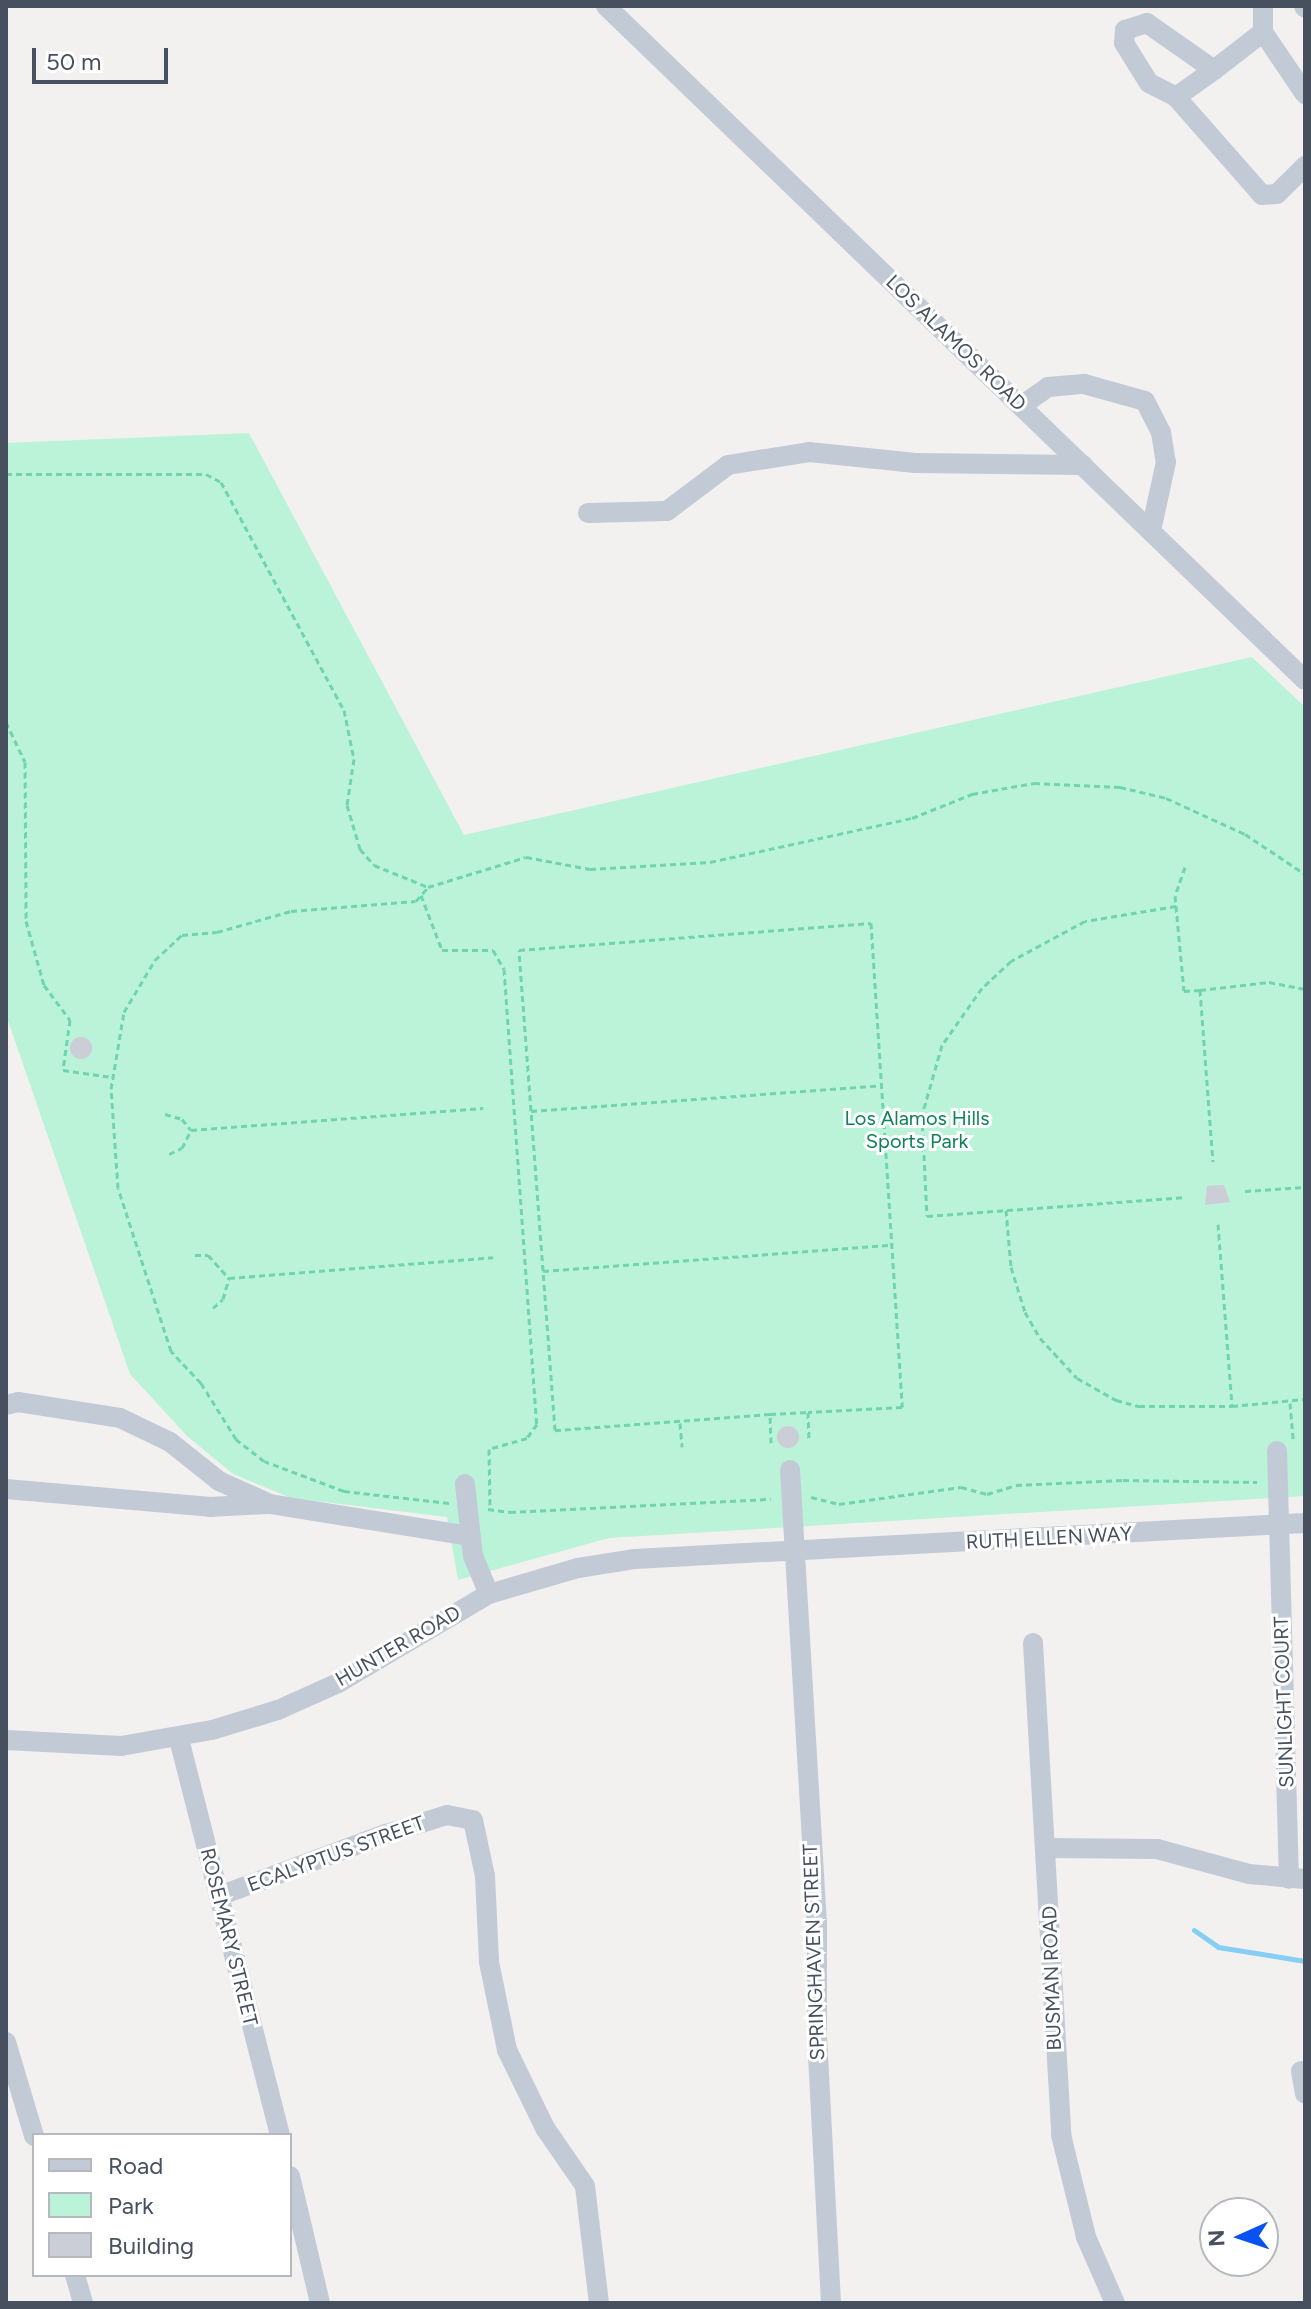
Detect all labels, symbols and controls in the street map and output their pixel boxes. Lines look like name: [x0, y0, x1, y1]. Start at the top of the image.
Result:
scale bar: [36, 32, 172, 82]
text: 50 m: [46, 47, 102, 76]
street label: LOS ALAMOS ROAD: [881, 270, 1031, 416]
park label: Los Alamos Hills Sports Park: [844, 1107, 990, 1154]
street label: RUTH ELLEN WAY: [965, 1522, 1133, 1554]
street label: HUNTER ROAD: [331, 1601, 465, 1691]
street label: SUNLIGHT COURT: [1269, 1616, 1299, 1788]
street label: ECALYPTUS STREET: [244, 1811, 428, 1897]
street label: SPRINGHAVEN STREET: [798, 1843, 830, 2061]
street label: ROSEMARY STREET: [195, 1845, 263, 2029]
street label: BUSMAN ROAD: [1037, 1905, 1067, 2051]
legend: [32, 2133, 292, 2277]
text: Road: [108, 2151, 163, 2180]
text: Park: [108, 2191, 154, 2220]
north arrow: [1199, 2197, 1279, 2277]
text: N: [1203, 2229, 1230, 2247]
text: Building: [108, 2231, 194, 2260]

